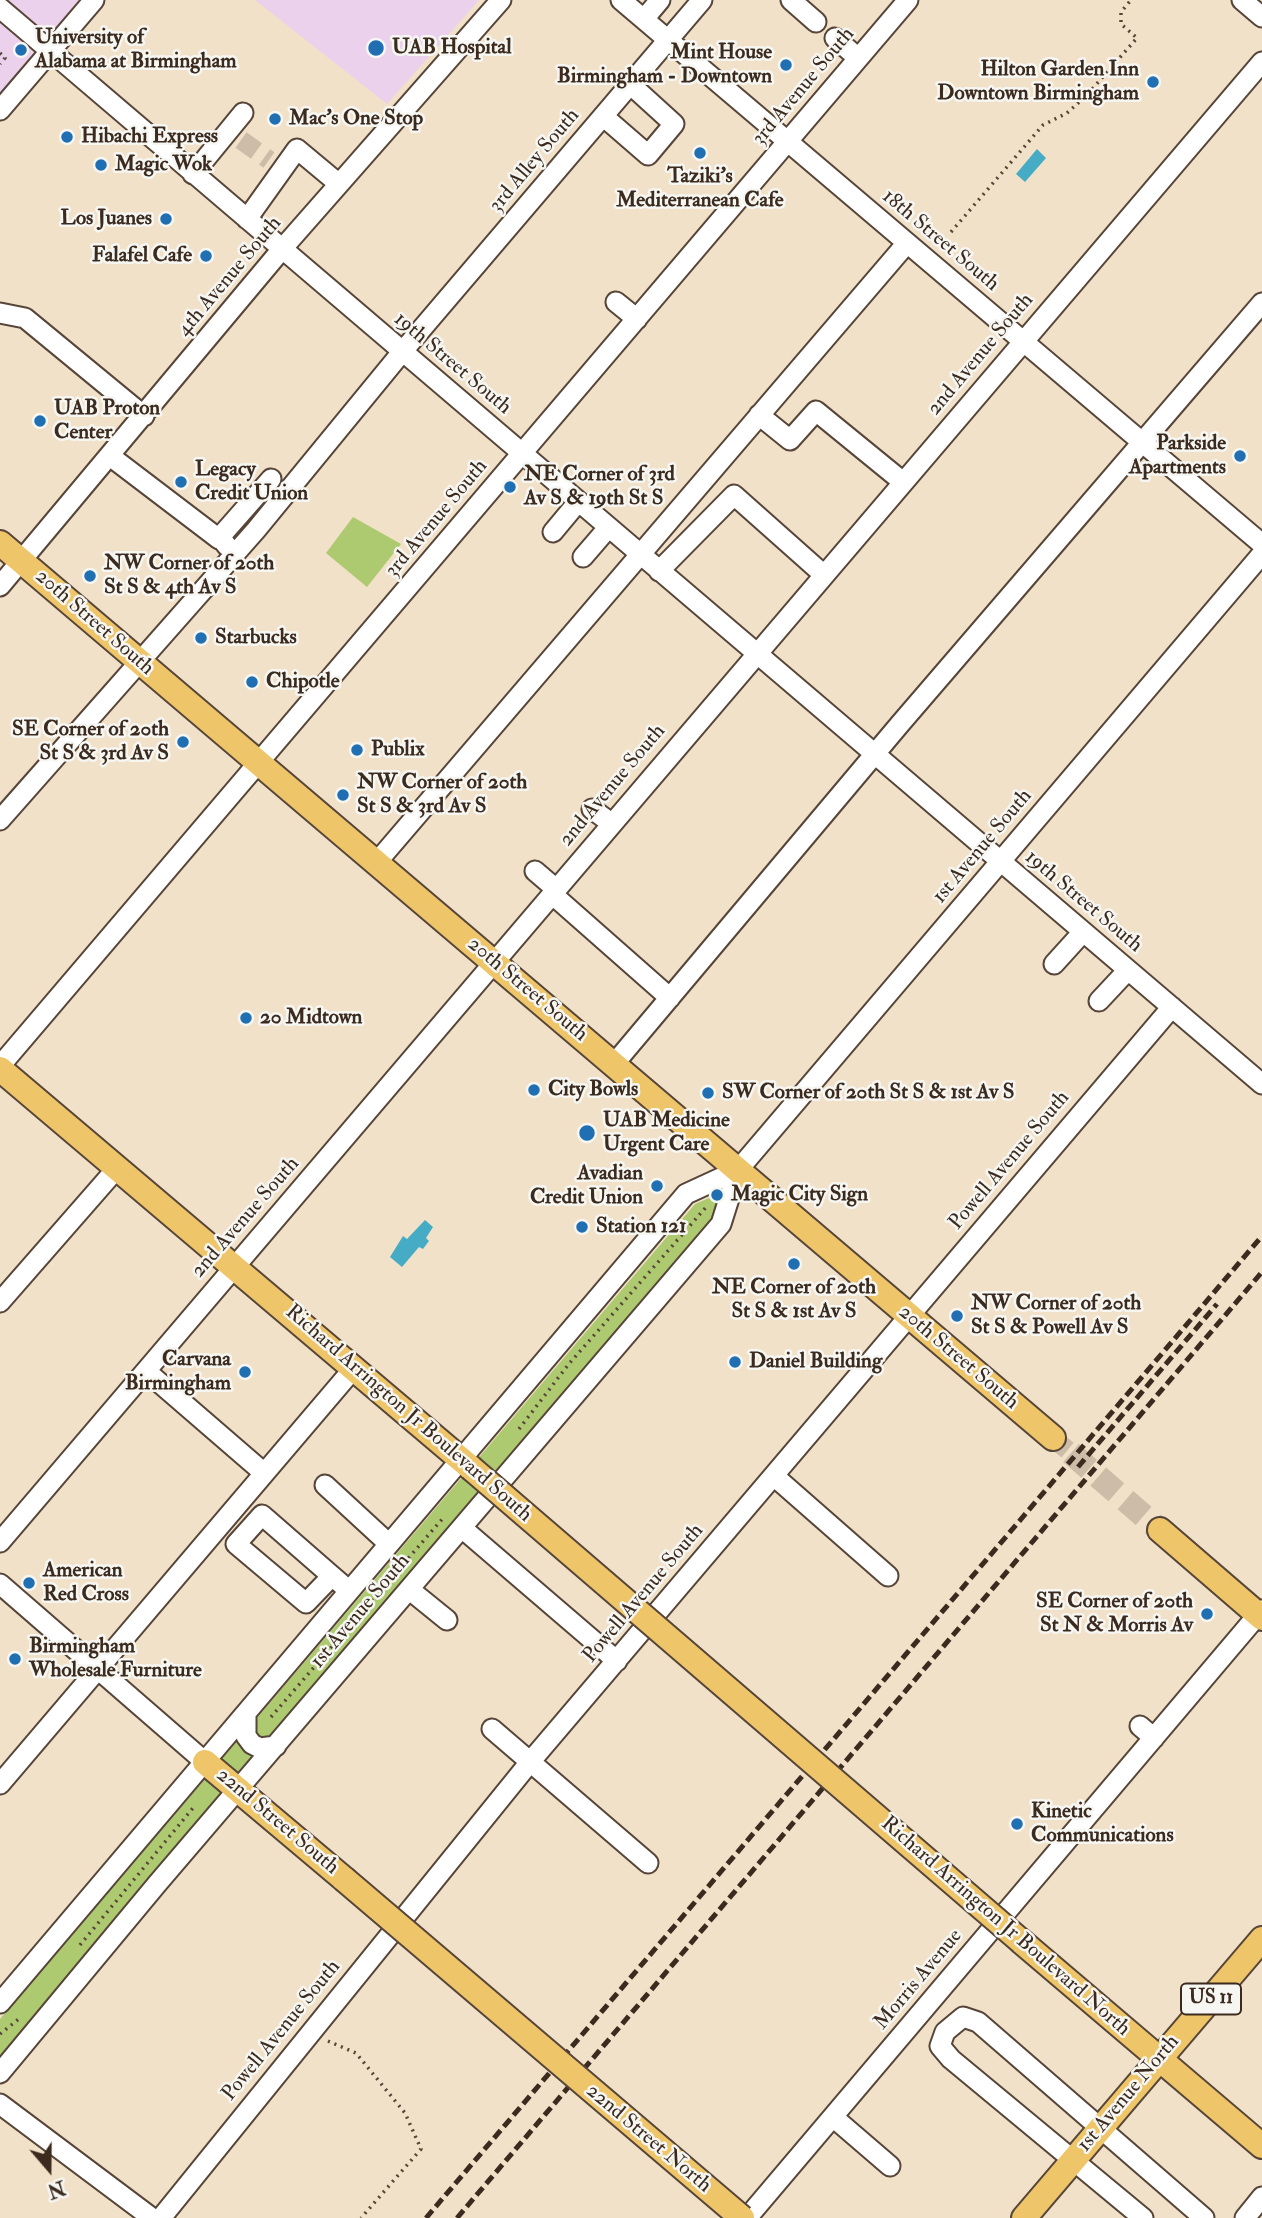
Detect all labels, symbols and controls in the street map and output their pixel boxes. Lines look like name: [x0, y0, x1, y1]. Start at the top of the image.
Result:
street label: 3rd Avenue South: [747, 23, 861, 151]
place label: University of Alabama at Birmingham: [35, 25, 237, 75]
place label: UAB Hospital: [392, 35, 512, 61]
marker: UAB Hospital: [366, 38, 386, 58]
place label: Mint House Birmingham - Downtown: [557, 40, 772, 90]
marker: University of Alabama at Birmingham: [13, 42, 29, 58]
marker: Mint House Birmingham - Downtown: [778, 57, 794, 73]
place label: Hilton Garden Inn Downtown Birmingham: [937, 57, 1139, 107]
marker: Hilton Garden Inn Downtown Birmingham: [1145, 74, 1161, 90]
street label: 3rd Alley South: [484, 104, 586, 218]
place label: Mac's One Stop: [289, 106, 423, 132]
marker: Mac's One Stop: [267, 111, 283, 127]
place label: Hibachi Express: [81, 124, 218, 150]
marker: Hibachi Express: [59, 129, 75, 145]
marker: Taziki's Mediterranean Cafe: [692, 145, 708, 161]
place label: Magic Wok: [115, 152, 212, 178]
marker: Magic Wok: [93, 157, 109, 173]
place label: Taziki's Mediterranean Cafe: [616, 164, 784, 214]
street label: 18th Street South: [876, 185, 1004, 297]
place label: Los Juanes: [61, 206, 152, 232]
marker: Los Juanes: [158, 211, 174, 227]
street label: 4th Avenue South: [172, 212, 288, 342]
place label: Falafel Cafe: [92, 243, 192, 269]
marker: Falafel Cafe: [198, 248, 214, 264]
street label: 2nd Avenue South: [923, 289, 1039, 421]
street label: 19th Street South: [388, 307, 516, 421]
place label: UAB Proton Center: [54, 396, 160, 446]
marker: UAB Proton Center: [32, 413, 48, 429]
place label: Parkside Apartments: [1129, 431, 1226, 481]
marker: Parkside Apartments: [1232, 448, 1248, 464]
street label: 3rd Avenue South: [380, 455, 494, 583]
place label: Legacy Credit Union: [195, 457, 308, 507]
place label: NE Corner of 3rd Av S & 19th St S: [524, 462, 675, 512]
marker: Legacy Credit Union: [173, 474, 189, 490]
marker: NE Corner of 3rd Av S & 19th St S: [502, 479, 518, 495]
place label: NW Corner of 20th St S & 4th Av S: [104, 551, 274, 601]
street label: 20th Street South: [29, 565, 159, 681]
marker: NW Corner of 20th St S & 4th Av S: [82, 568, 98, 584]
place label: Starbucks: [215, 625, 297, 651]
marker: Starbucks: [193, 630, 209, 646]
place label: Chipotle: [266, 669, 340, 695]
marker: Chipotle: [244, 674, 260, 690]
place label: SE Corner of 20th St S & 3rd Av S: [12, 717, 169, 767]
street label: 2nd Avenue South: [555, 720, 671, 852]
marker: SE Corner of 20th St S & 3rd Av S: [175, 734, 191, 750]
place label: Publix: [371, 737, 425, 763]
marker: Publix: [349, 742, 365, 758]
place label: NW Corner of 20th St S & 3rd Av S: [357, 770, 527, 820]
street label: 1st Avenue South: [928, 785, 1038, 909]
marker: NW Corner of 20th St S & 3rd Av S: [335, 787, 351, 803]
street label: 19th Street South: [1019, 845, 1147, 959]
street label: 20th Street South: [462, 932, 592, 1048]
place label: 20 Midtown: [260, 1005, 362, 1031]
marker: 20 Midtown: [238, 1010, 254, 1026]
place label: City Bowls: [548, 1077, 638, 1103]
place label: SW Corner of 20th St S & 1st Av S: [722, 1080, 1015, 1106]
marker: City Bowls: [526, 1082, 542, 1098]
marker: SW Corner of 20th St S & 1st Av S: [700, 1085, 716, 1101]
street label: Powell Avenue South: [944, 1086, 1076, 1236]
place label: UAB Medicine Urgent Care: [603, 1108, 730, 1158]
marker: UAB Medicine Urgent Care: [577, 1123, 597, 1143]
street label: 2nd Avenue South: [187, 1152, 305, 1284]
place label: Avadian Credit Union: [530, 1161, 643, 1211]
marker: Avadian Credit Union: [649, 1178, 665, 1194]
place label: Magic City Sign: [731, 1182, 868, 1208]
marker: Magic City Sign: [709, 1187, 725, 1203]
place label: Station 121: [596, 1214, 686, 1240]
marker: Station 121: [574, 1219, 590, 1235]
marker: NE Corner of 20th St S & 1st Av S: [786, 1256, 802, 1272]
place label: NE Corner of 20th St S & 1st Av S: [712, 1275, 876, 1325]
place label: NW Corner of 20th St S & Powell Av S: [971, 1291, 1141, 1341]
street label: Richard Arrington Jr Boulevard South: [280, 1300, 536, 1528]
street label: 20th Street South: [893, 1300, 1023, 1416]
marker: NW Corner of 20th St S & Powell Av S: [949, 1308, 965, 1324]
place label: Carvana Birmingham: [125, 1347, 231, 1397]
place label: Daniel Building: [749, 1349, 882, 1375]
marker: Daniel Building: [727, 1354, 743, 1370]
marker: Carvana Birmingham: [237, 1364, 253, 1380]
street label: Powell Avenue South: [578, 1519, 710, 1669]
street label: 1st Avenue South: [306, 1550, 416, 1674]
place label: American Red Cross: [43, 1558, 129, 1608]
marker: American Red Cross: [21, 1575, 37, 1591]
place label: SE Corner of 20th St N & Morris Av: [1036, 1589, 1193, 1639]
marker: SE Corner of 20th St N & Morris Av: [1199, 1606, 1215, 1622]
place label: Birmingham Wholesale Furniture: [29, 1634, 202, 1684]
marker: Birmingham Wholesale Furniture: [7, 1651, 23, 1667]
street label: 22nd Street South: [211, 1763, 343, 1881]
place label: Kinetic Communications: [1031, 1799, 1174, 1849]
street label: Richard Arrington Jr Boulevard North: [875, 1812, 1135, 2042]
marker: Kinetic Communications: [1009, 1816, 1025, 1832]
street label: Morris Avenue: [870, 1925, 968, 2035]
street label: Powell Avenue South: [217, 1955, 347, 2107]
road number: US 11: [1181, 1983, 1241, 2014]
street label: 1st Avenue North: [1073, 2030, 1185, 2158]
street label: 22nd Street North: [580, 2079, 716, 2199]
north arrow: [14, 2134, 84, 2204]
text: N: [44, 2175, 68, 2203]

